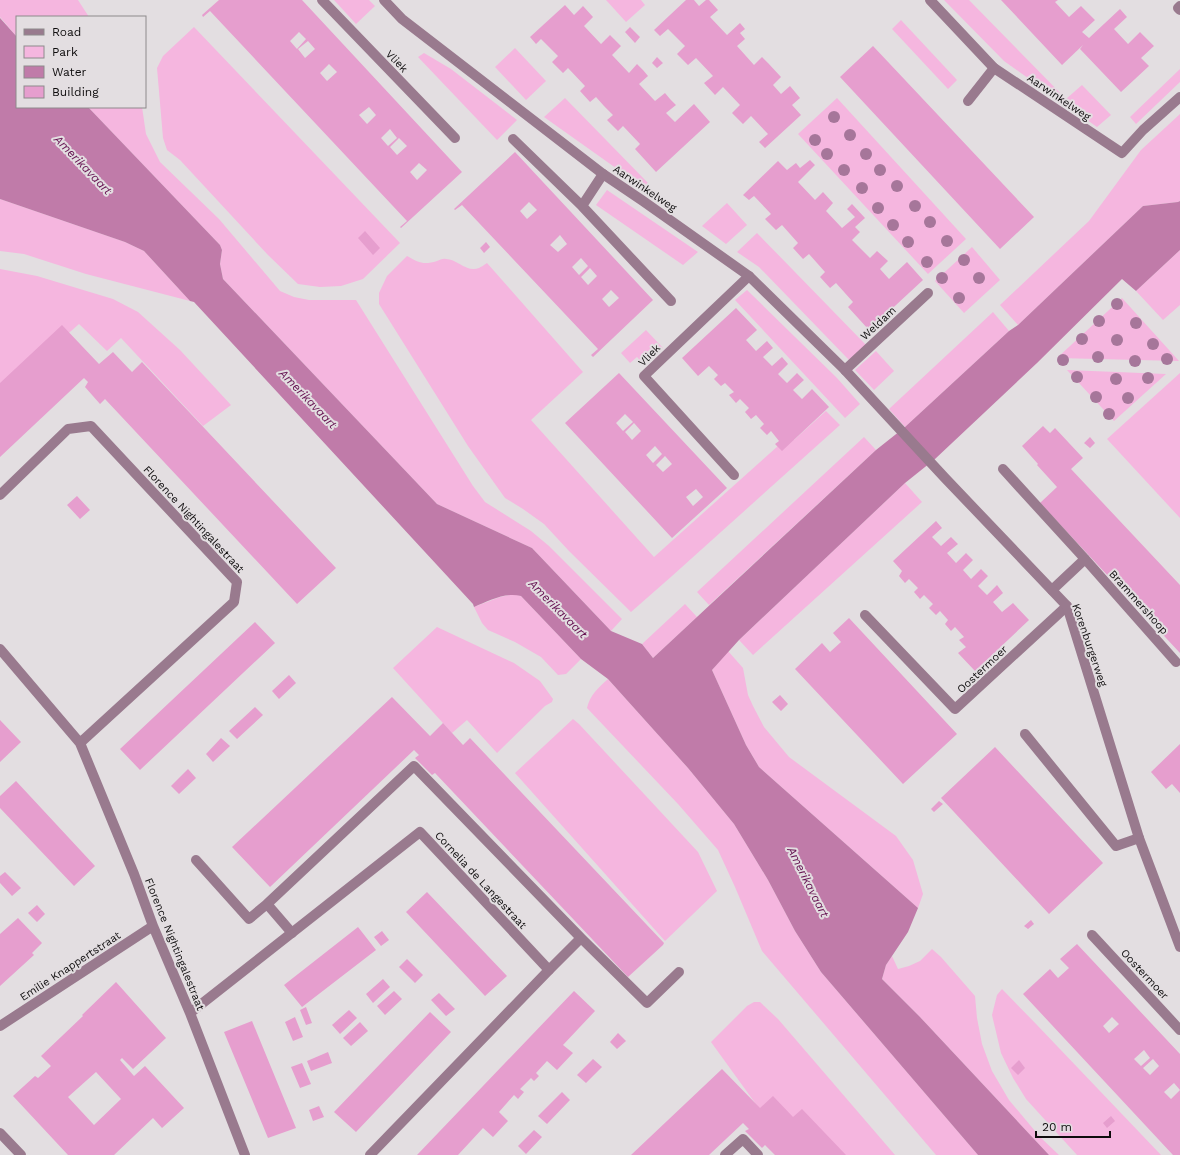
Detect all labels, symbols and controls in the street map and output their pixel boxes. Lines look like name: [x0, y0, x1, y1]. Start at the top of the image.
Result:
legend: [16, 16, 146, 108]
text: Road: [52, 25, 81, 39]
text: Park: [52, 45, 78, 59]
street label: Vliek: [383, 47, 410, 75]
text: Water: [52, 65, 87, 79]
street label: Aarwinkelweg: [1025, 71, 1093, 123]
text: Building: [52, 85, 99, 99]
water label: Amerikavaart: [50, 132, 115, 198]
street label: Aarwinkelweg: [611, 162, 679, 214]
street label: Weldam: [858, 304, 899, 343]
street label: Vliek: [636, 342, 663, 369]
water label: Amerikavaart: [275, 366, 340, 432]
street label: Florence Nightingalestraat: [141, 463, 247, 576]
street label: Brammershoop: [1106, 568, 1171, 637]
water label: Amerikavaart: [525, 576, 590, 641]
street label: Korenburgerweg: [1069, 602, 1110, 688]
street label: Oostermoer: [955, 642, 1011, 696]
street label: Cornelia de Langestraat: [432, 829, 529, 932]
water label: Amerikavaart: [784, 844, 832, 920]
street label: Florence Nightingalestraat: [142, 876, 207, 1013]
street label: Emilie Knappertstraat: [17, 929, 123, 1004]
street label: Oostermoer: [1118, 947, 1172, 1003]
scale bar: [1036, 1113, 1110, 1139]
text: 20 m: [1042, 1120, 1072, 1134]

